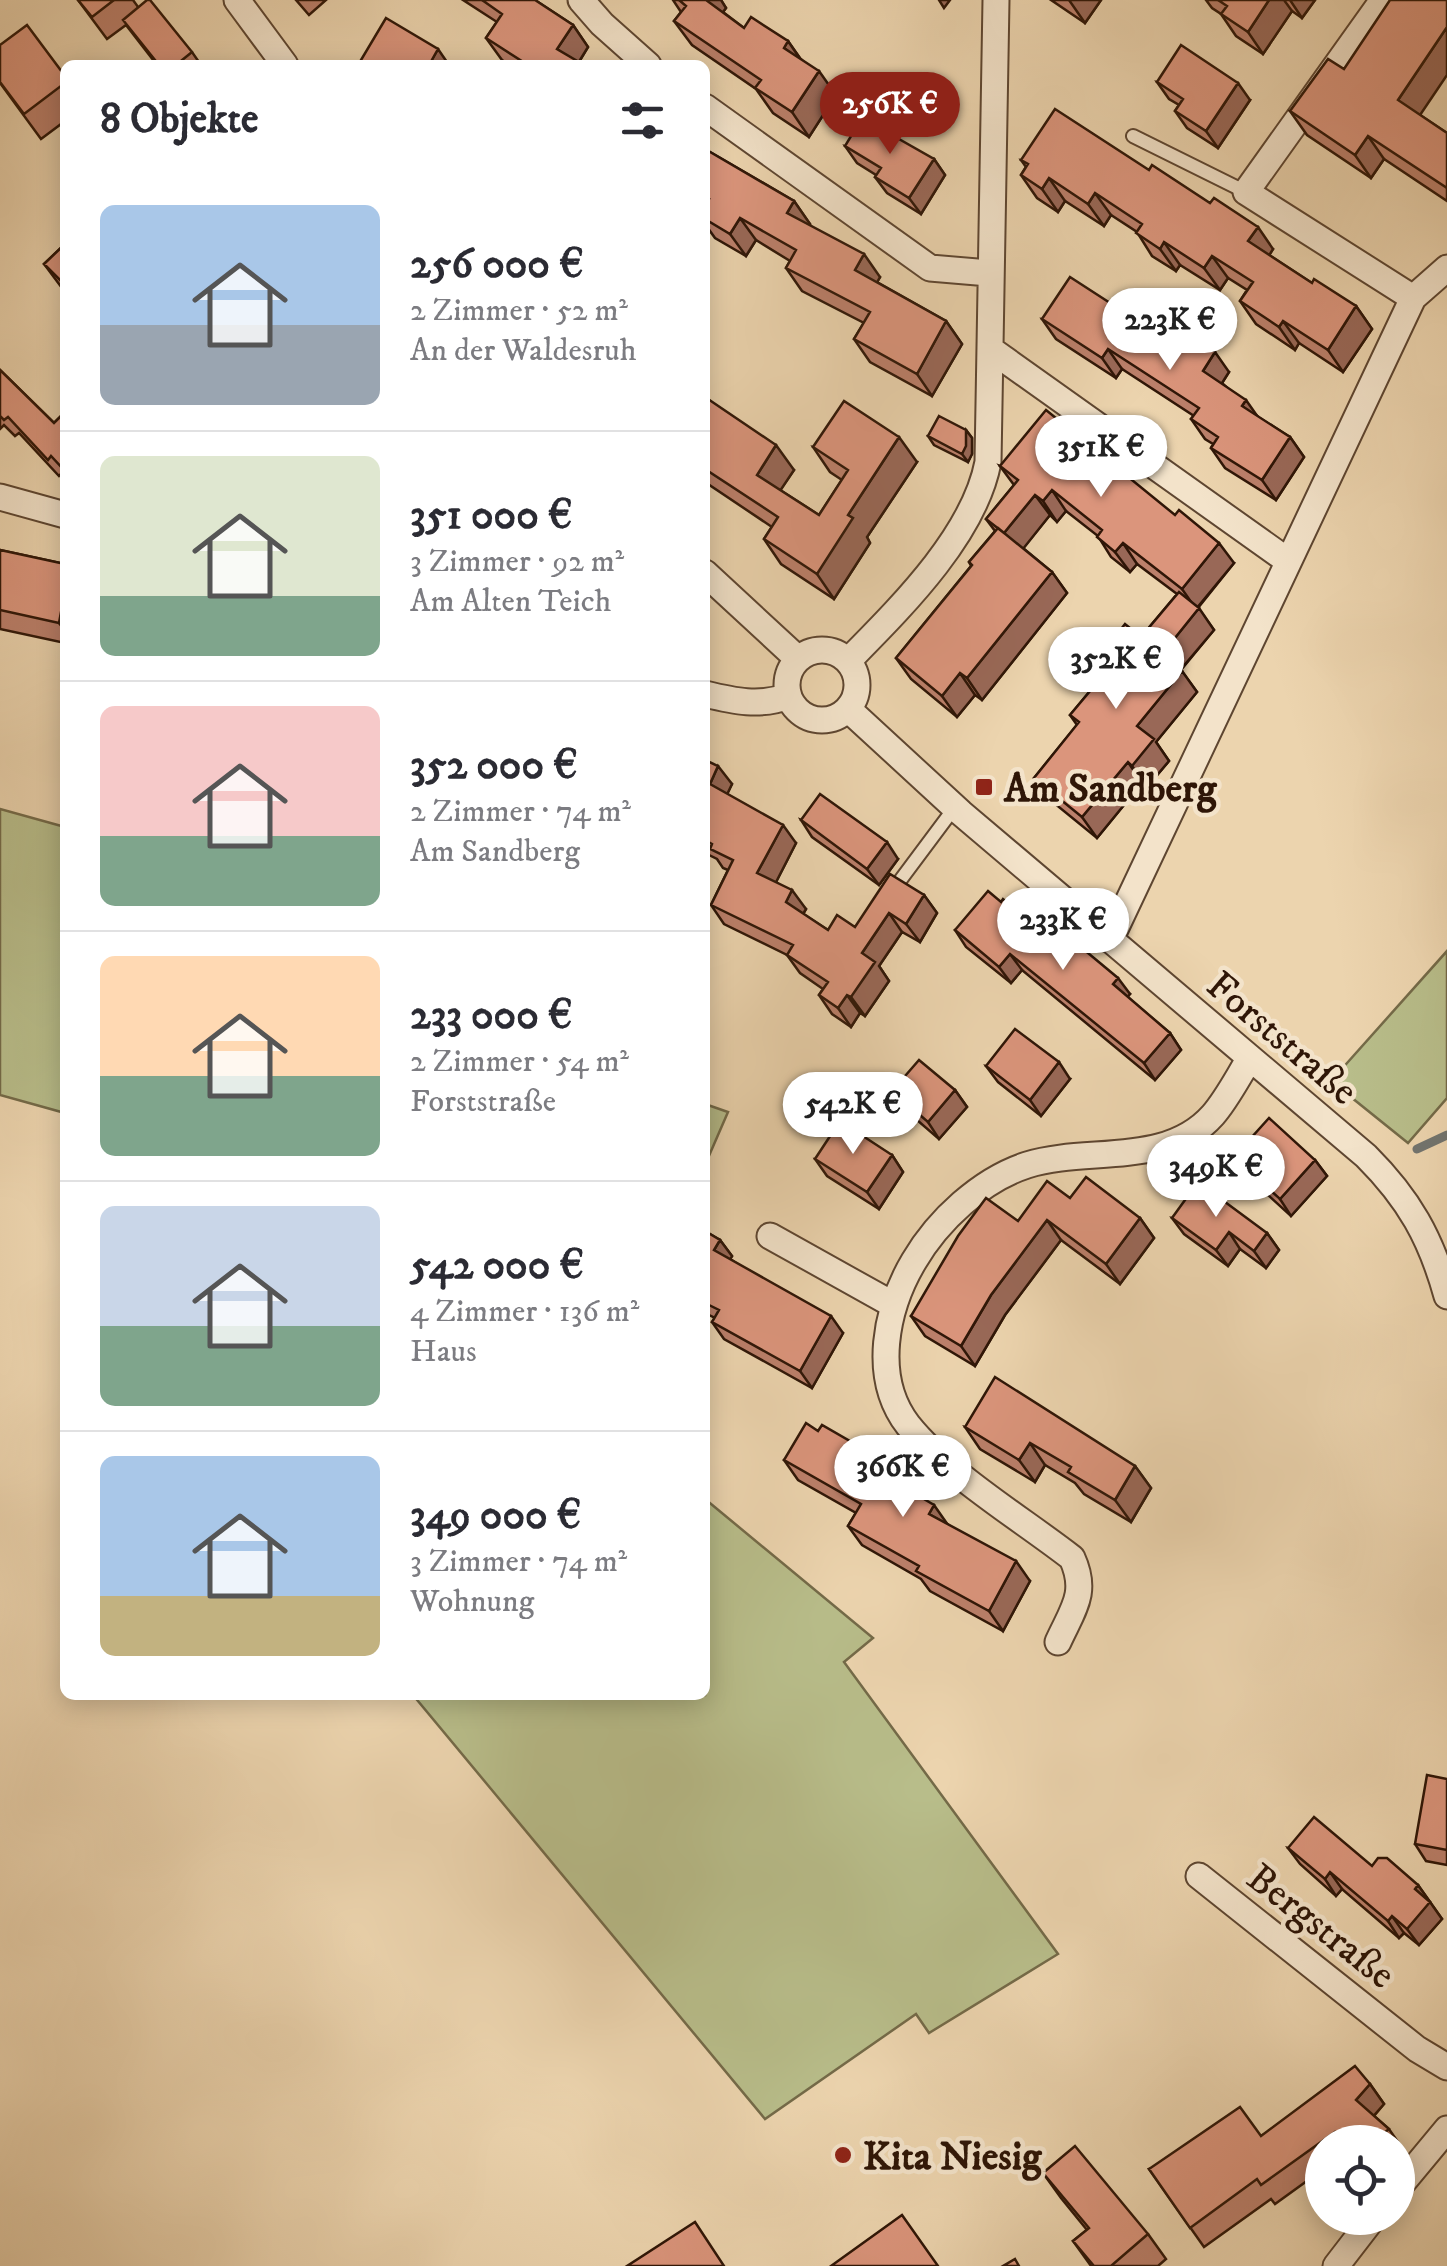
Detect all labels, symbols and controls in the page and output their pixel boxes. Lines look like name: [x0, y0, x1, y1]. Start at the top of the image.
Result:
pin: 256K €: [809, 72, 971, 157]
text: 256K €: [842, 84, 938, 124]
icon: filters: [615, 93, 670, 148]
text: 8 Objekte: [100, 94, 258, 146]
text: 256 000 €: [410, 239, 584, 291]
icon: home: [180, 245, 300, 365]
pin: 223K €: [1089, 288, 1251, 373]
text: 2 Zimmer · 52 m²: [410, 291, 628, 331]
text: 223K €: [1124, 300, 1216, 340]
text: An der Waldesruh: [410, 331, 637, 371]
pin: 351K €: [1020, 415, 1182, 500]
text: 351K €: [1057, 427, 1145, 467]
text: 351 000 €: [410, 490, 572, 542]
icon: home: [180, 496, 300, 616]
text: 3 Zimmer · 92 m²: [410, 542, 624, 582]
text: Am Alten Teich: [410, 582, 611, 622]
pin: 352K €: [1035, 627, 1197, 712]
text: 352K €: [1070, 639, 1162, 679]
text: 352 000 €: [410, 740, 578, 792]
icon: home: [180, 746, 300, 866]
place label: Am Sandberg: [1003, 765, 1218, 815]
marker: Am Sandberg: [973, 776, 995, 798]
text: 2 Zimmer · 74 m²: [410, 792, 631, 832]
text: Am Sandberg: [410, 832, 580, 872]
pin: 233K €: [982, 888, 1144, 973]
text: 233K €: [1019, 900, 1107, 940]
street label: Forststraße: [1195, 962, 1367, 1117]
text: 233 000 €: [410, 990, 572, 1042]
icon: home: [180, 996, 300, 1116]
text: 2 Zimmer · 54 m²: [410, 1042, 629, 1082]
pin: 542K €: [772, 1072, 934, 1157]
text: Forststraße: [410, 1082, 556, 1122]
text: 542K €: [805, 1084, 901, 1124]
pin: 349K €: [1135, 1135, 1297, 1220]
text: 349K €: [1169, 1147, 1263, 1187]
text: 542 000 €: [410, 1240, 584, 1292]
icon: home: [180, 1246, 300, 1366]
text: 4 Zimmer · 136 m²: [410, 1292, 639, 1332]
text: Haus: [410, 1332, 477, 1372]
pin: 366K €: [822, 1435, 984, 1520]
text: 366K €: [856, 1447, 950, 1487]
text: 349 000 €: [410, 1490, 581, 1542]
icon: home: [180, 1496, 300, 1616]
text: 3 Zimmer · 74 m²: [410, 1542, 627, 1582]
text: Wohnung: [410, 1582, 534, 1622]
street label: Bergstraße: [1236, 1854, 1405, 2001]
map controls: [1305, 2125, 1415, 2235]
button: locate: [1305, 2125, 1415, 2235]
place label: Kita Niesig: [863, 2133, 1043, 2183]
marker: Kita Niesig: [832, 2144, 854, 2166]

